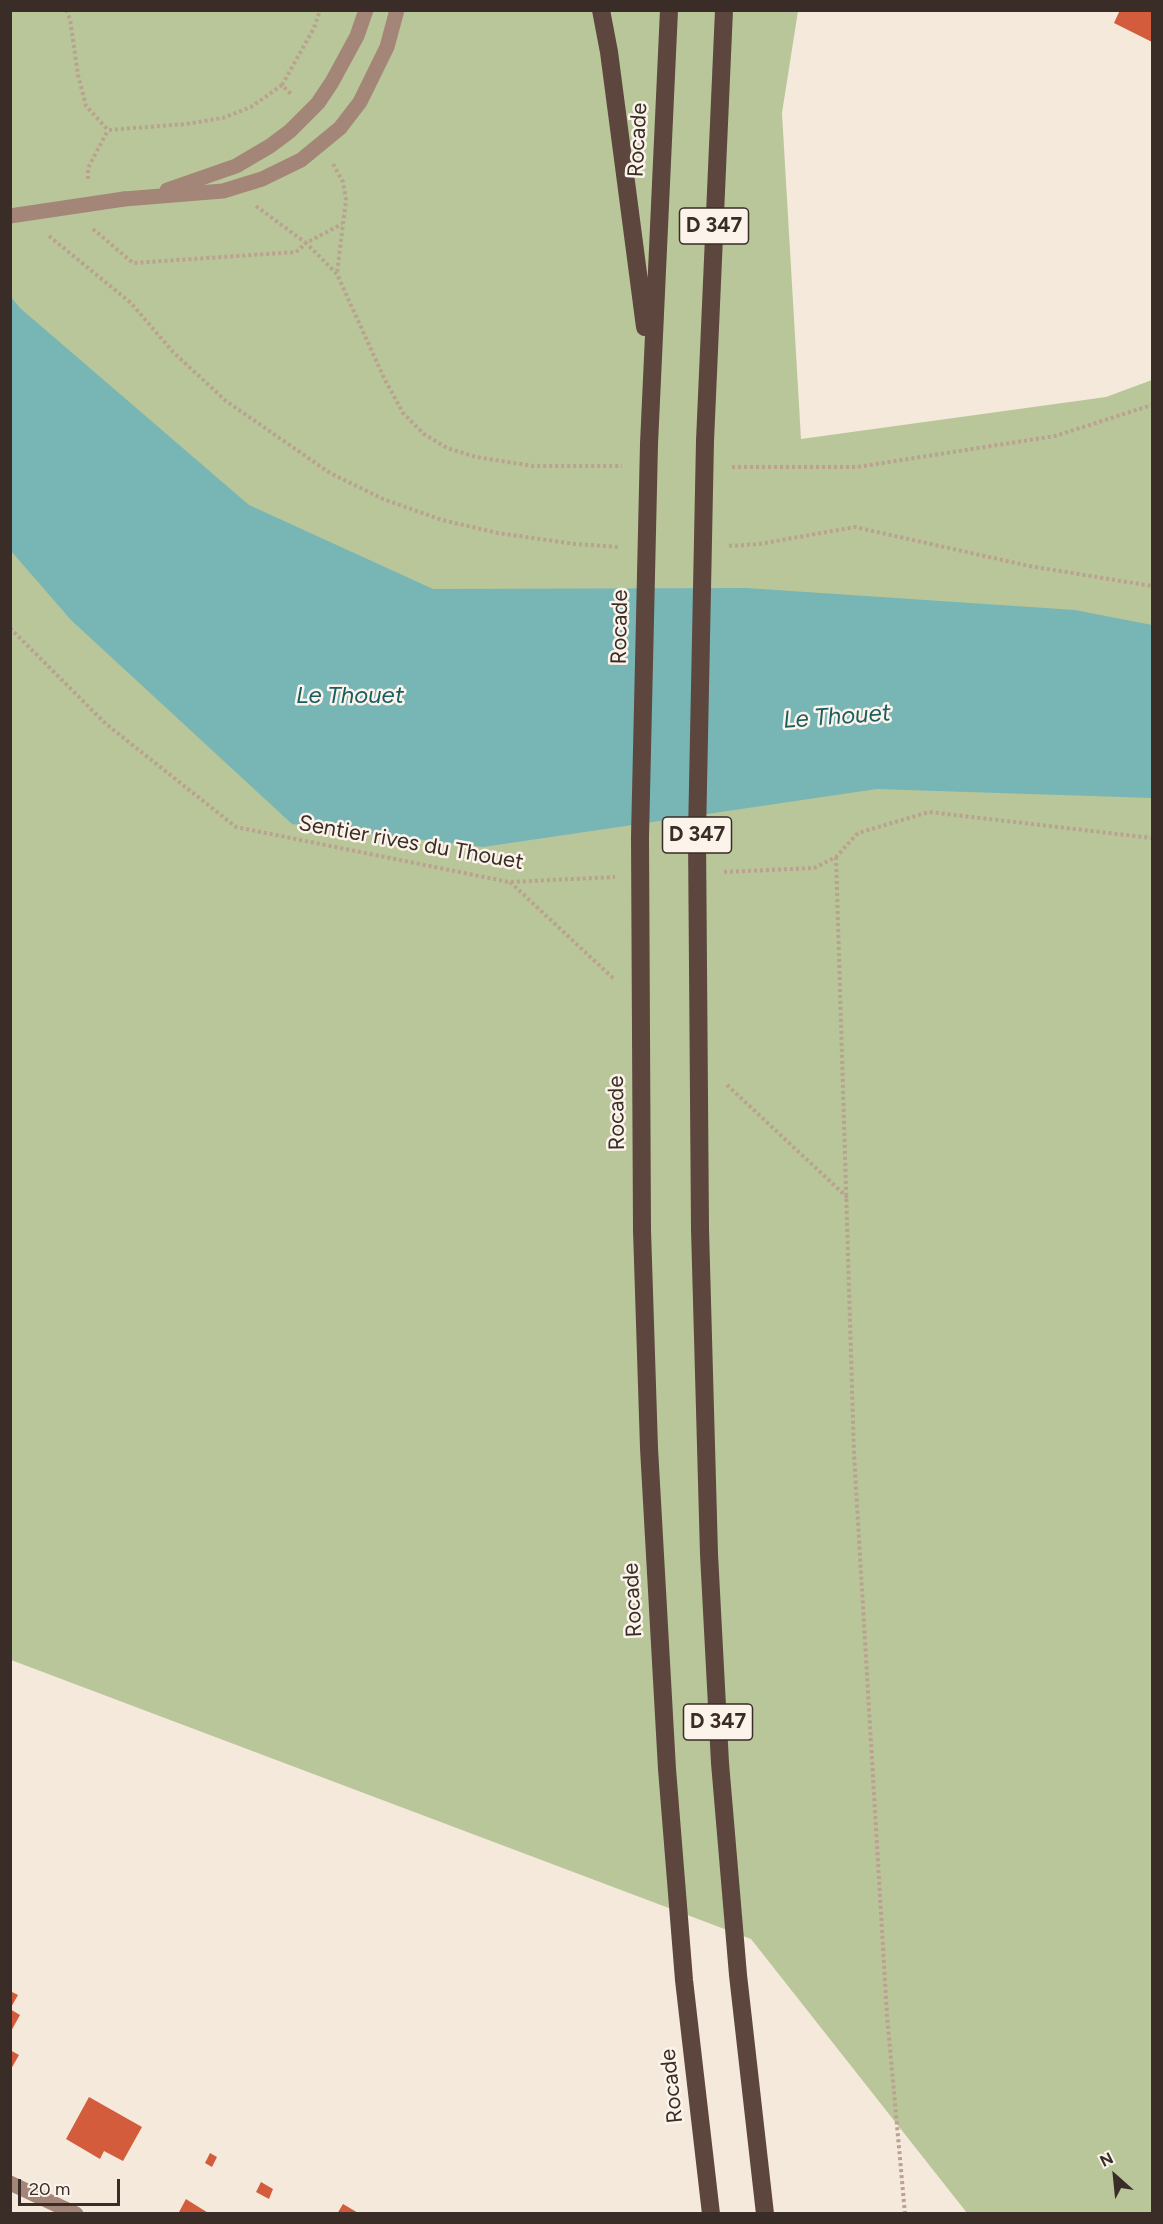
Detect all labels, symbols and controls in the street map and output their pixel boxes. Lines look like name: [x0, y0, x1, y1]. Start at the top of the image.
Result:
street label: Rocade: [623, 102, 653, 178]
road number: D 347: [680, 208, 748, 244]
street label: Rocade: [606, 589, 634, 665]
water label: Le Thouet: [296, 682, 404, 710]
water label: Le Thouet: [782, 699, 892, 735]
street label: Sentier rives du Thouet: [296, 810, 526, 876]
road number: D 347: [662, 817, 732, 853]
street label: Rocade: [603, 1075, 631, 1151]
street label: Rocade: [618, 1562, 648, 1638]
road number: D 347: [684, 1704, 752, 1740]
street label: Rocade: [655, 2048, 689, 2124]
north arrow: [1085, 2146, 1145, 2206]
text: N: [1097, 2148, 1116, 2171]
scale bar: [21, 2167, 123, 2205]
text: 20 m: [29, 2178, 70, 2200]

